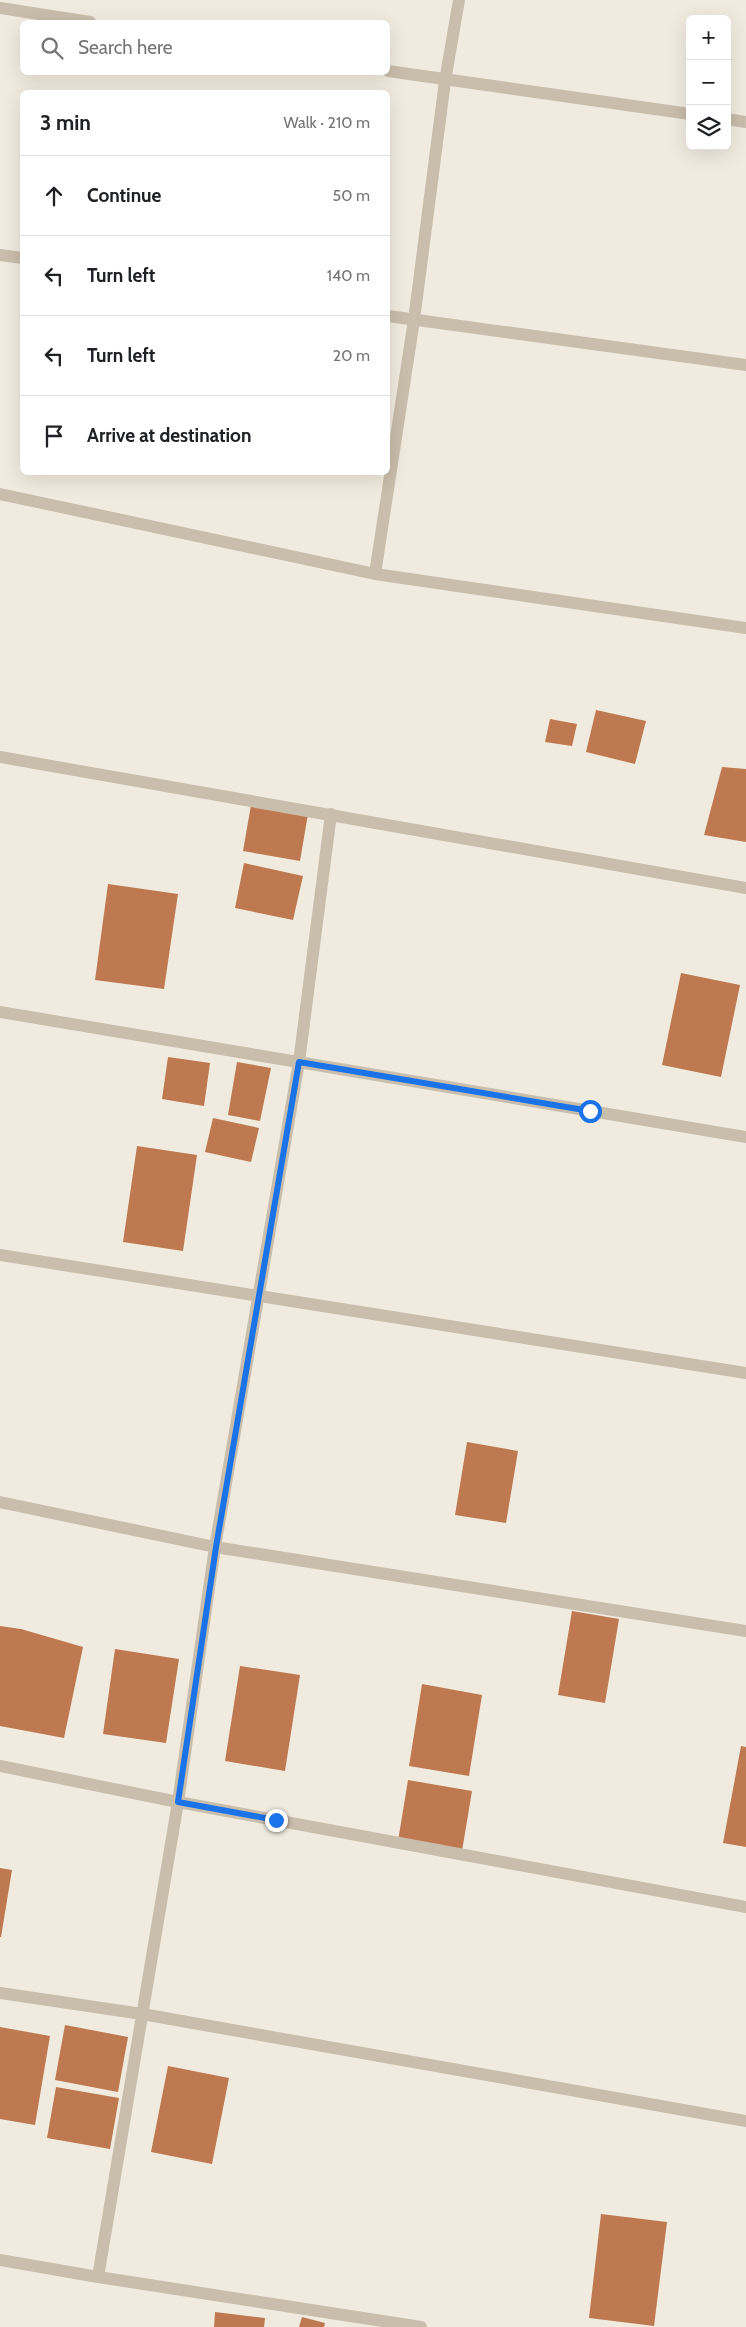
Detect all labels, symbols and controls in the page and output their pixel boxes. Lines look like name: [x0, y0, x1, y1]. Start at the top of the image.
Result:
map controls: [686, 15, 731, 150]
button: +: [686, 15, 731, 60]
search box: [20, 20, 390, 75]
icon: search: [38, 34, 66, 62]
text: Search here: [78, 36, 172, 59]
button: −: [686, 60, 731, 105]
button: layers: [686, 105, 731, 150]
text: 3 min: [40, 110, 91, 135]
text: Walk · 210 m: [283, 113, 370, 132]
icon: ahead: [40, 182, 68, 210]
text: Continue: [87, 184, 161, 207]
text: 50 m: [333, 186, 370, 205]
icon: left: [40, 262, 68, 290]
text: Turn left: [87, 264, 155, 287]
text: 140 m: [327, 266, 370, 285]
icon: left: [40, 342, 68, 370]
text: Turn left: [87, 344, 155, 367]
text: 20 m: [333, 346, 370, 365]
icon: arrive: [40, 422, 68, 450]
text: Arrive at destination: [87, 424, 251, 447]
route start: [579, 1100, 602, 1123]
route end: [265, 1809, 288, 1832]

